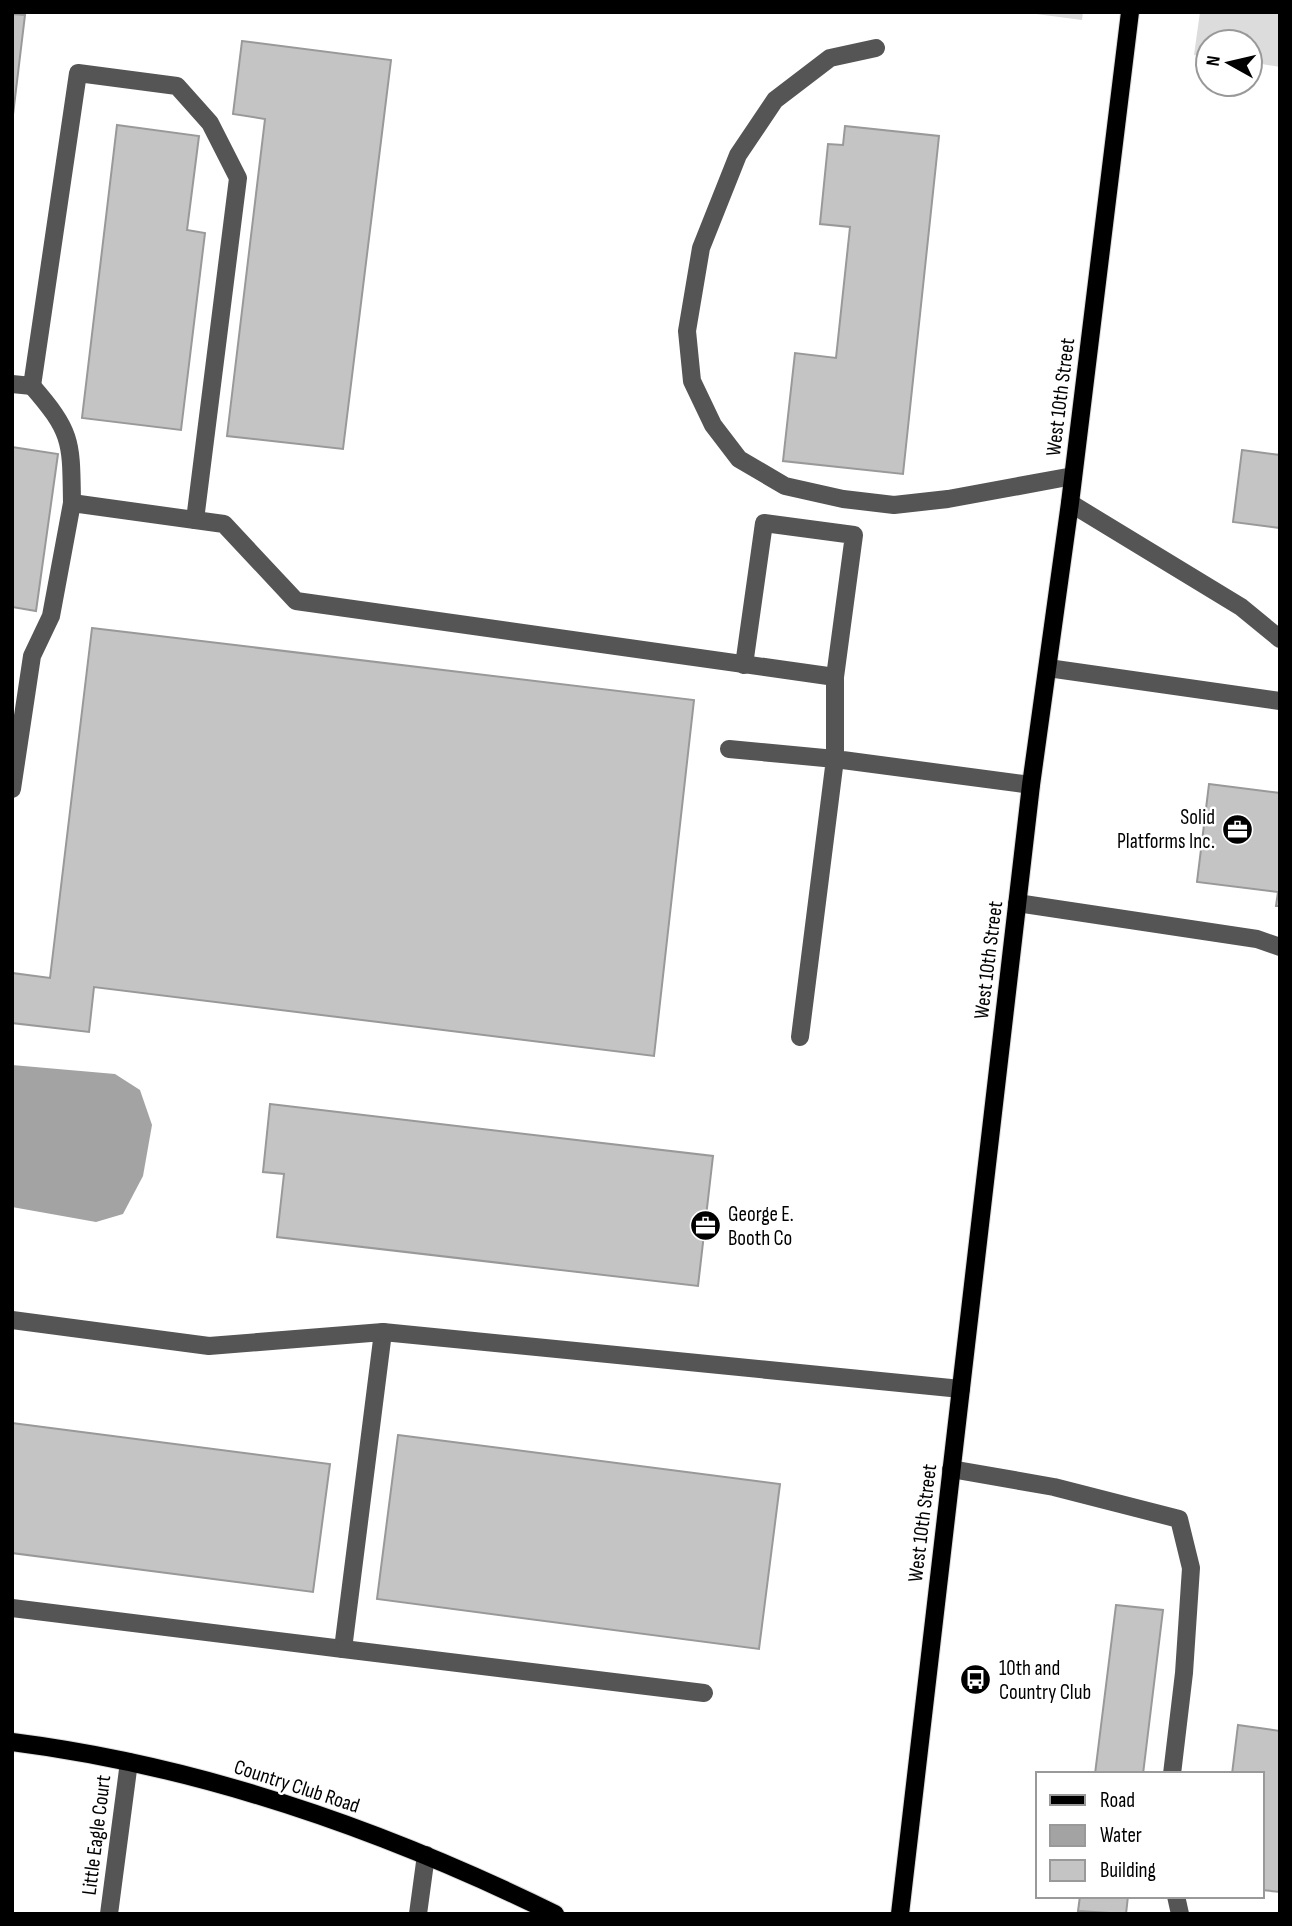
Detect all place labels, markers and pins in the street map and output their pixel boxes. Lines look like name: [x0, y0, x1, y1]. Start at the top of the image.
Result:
place label: Solid Platforms Inc.: [1117, 805, 1215, 854]
office icon: Solid Platforms Inc.: [1221, 812, 1255, 846]
place label: George E. Booth Co: [728, 1202, 794, 1251]
office icon: George E. Booth Co: [688, 1209, 722, 1243]
place label: 10th and Country Club: [999, 1656, 1091, 1705]
bus stop icon: 10th and Country Club: [959, 1663, 993, 1697]

